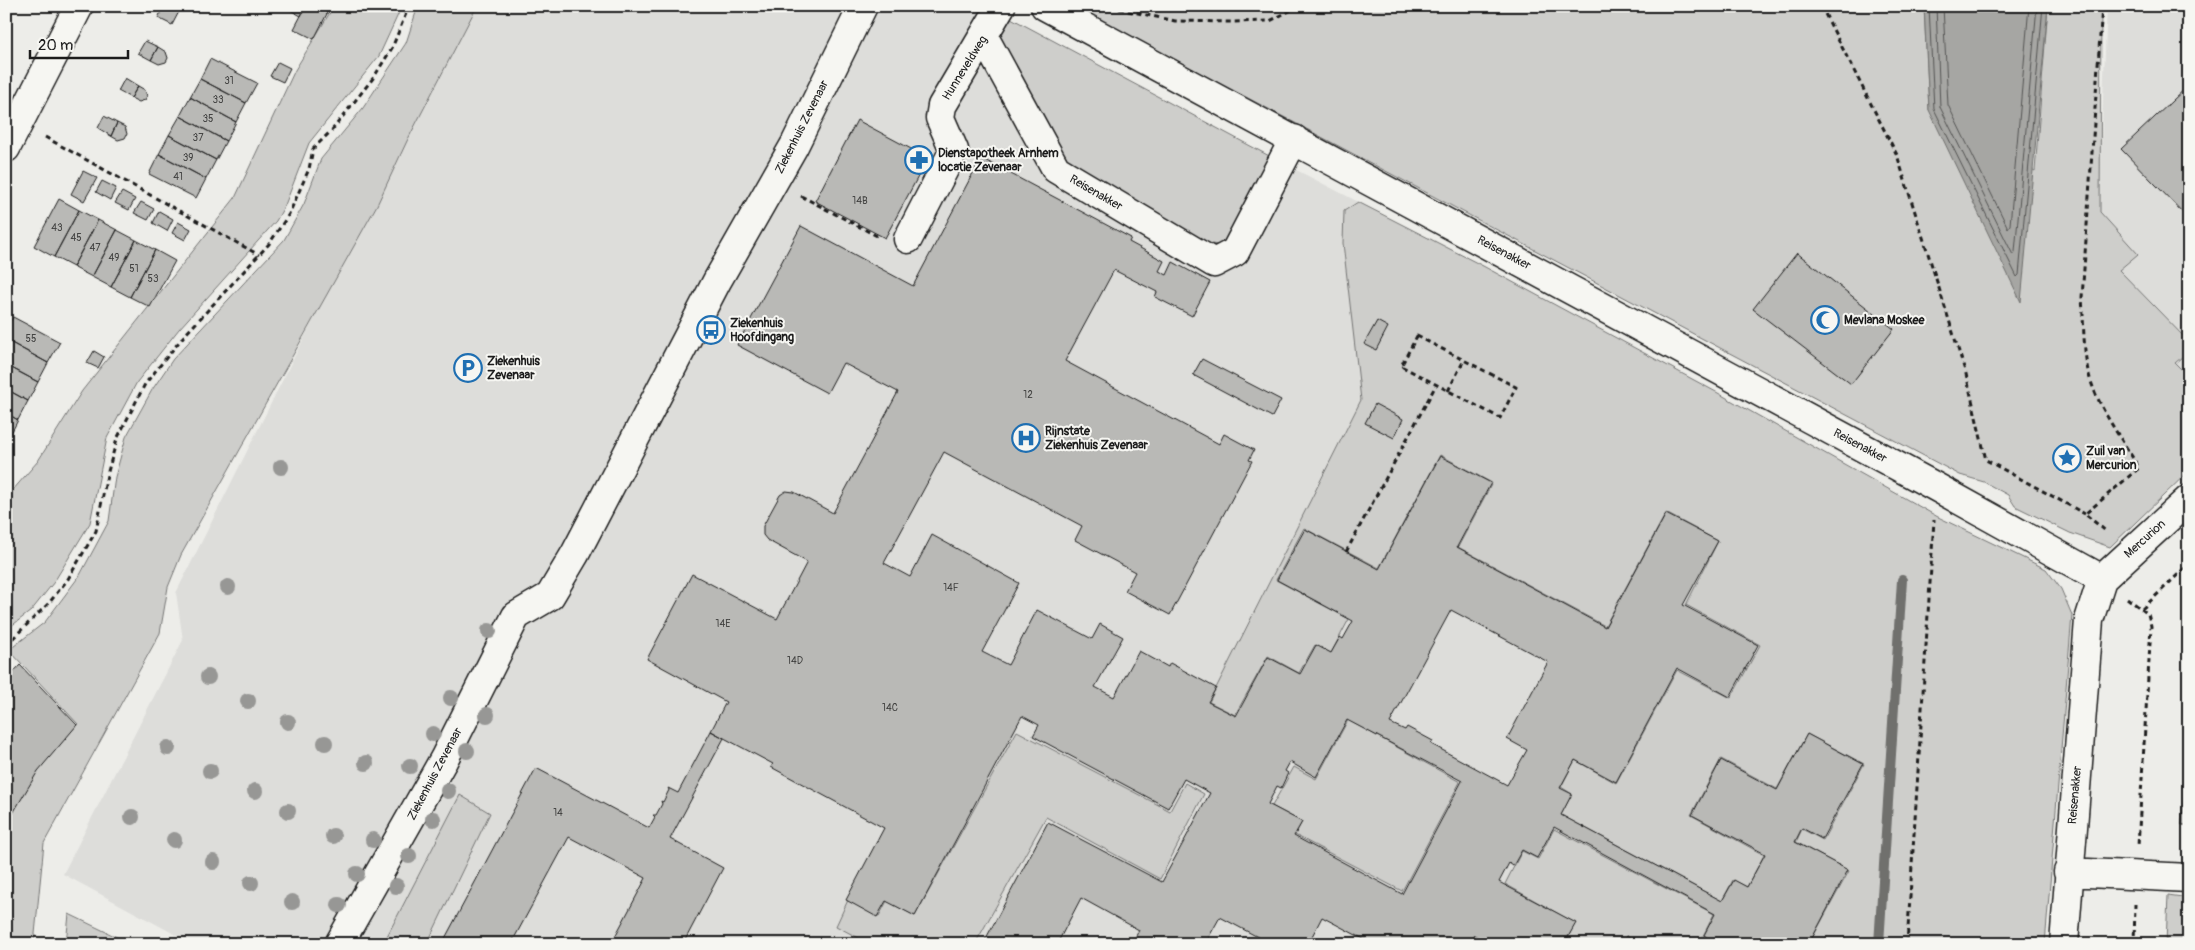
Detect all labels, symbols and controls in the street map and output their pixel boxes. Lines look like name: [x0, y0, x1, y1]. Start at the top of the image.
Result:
scale bar: [30, 28, 128, 60]
street label: Hunneveldweg: [939, 33, 991, 103]
text: 20 m: [38, 36, 73, 55]
house number: 31: [224, 75, 234, 87]
street label: Ziekenhuis Zevenaar: [772, 77, 832, 176]
house number: 33: [212, 94, 224, 106]
house number: 35: [203, 113, 214, 125]
house number: 37: [193, 132, 204, 144]
pharmacy icon: Dienstapotheek Arnhem locatie Zevenaar: [904, 145, 934, 175]
place label: Dienstapotheek Arnhem locatie Zevenaar: [938, 146, 1059, 175]
house number: 39: [183, 152, 193, 164]
house number: 41: [173, 171, 183, 183]
street label: Reisenakker: [1067, 172, 1126, 215]
house number: 14B: [852, 195, 868, 207]
house number: 43: [51, 222, 63, 234]
house number: 45: [70, 232, 82, 244]
street label: Reisenakker: [1475, 233, 1534, 274]
house number: 47: [89, 242, 101, 254]
house number: 49: [109, 252, 119, 264]
house number: 51: [129, 263, 139, 275]
house number: 53: [148, 273, 159, 285]
mosque icon: Mevlana Moskee: [1810, 305, 1840, 335]
place label: Mevlana Moskee: [1844, 313, 1925, 328]
bus stop icon: Ziekenhuis Hoofdingang: [696, 315, 726, 345]
place label: Ziekenhuis Hoofdingang: [730, 316, 794, 345]
house number: 55: [26, 333, 36, 345]
parking icon: Ziekenhuis Zevenaar: [453, 353, 483, 383]
place label: Ziekenhuis Zevenaar: [487, 354, 541, 383]
house number: 12: [1023, 389, 1033, 401]
hospital icon: Rijnstate Ziekenhuis Zevenaar: [1011, 423, 1041, 453]
place label: Rijnstate Ziekenhuis Zevenaar: [1045, 424, 1149, 453]
street label: Reisenakker: [1831, 426, 1890, 467]
place icon: Zuil van Mercurion: [2052, 443, 2082, 473]
place label: Zuil van Mercurion: [2086, 444, 2137, 473]
street label: Mercurion: [2121, 516, 2169, 561]
house number: 14F: [943, 582, 959, 594]
house number: 14E: [716, 618, 730, 630]
house number: 14D: [787, 655, 803, 667]
house number: 14C: [882, 702, 898, 714]
street label: Ziekenhuis Zevenaar: [404, 724, 466, 823]
street label: Reisenakker: [2065, 764, 2085, 825]
house number: 14: [553, 807, 563, 819]

